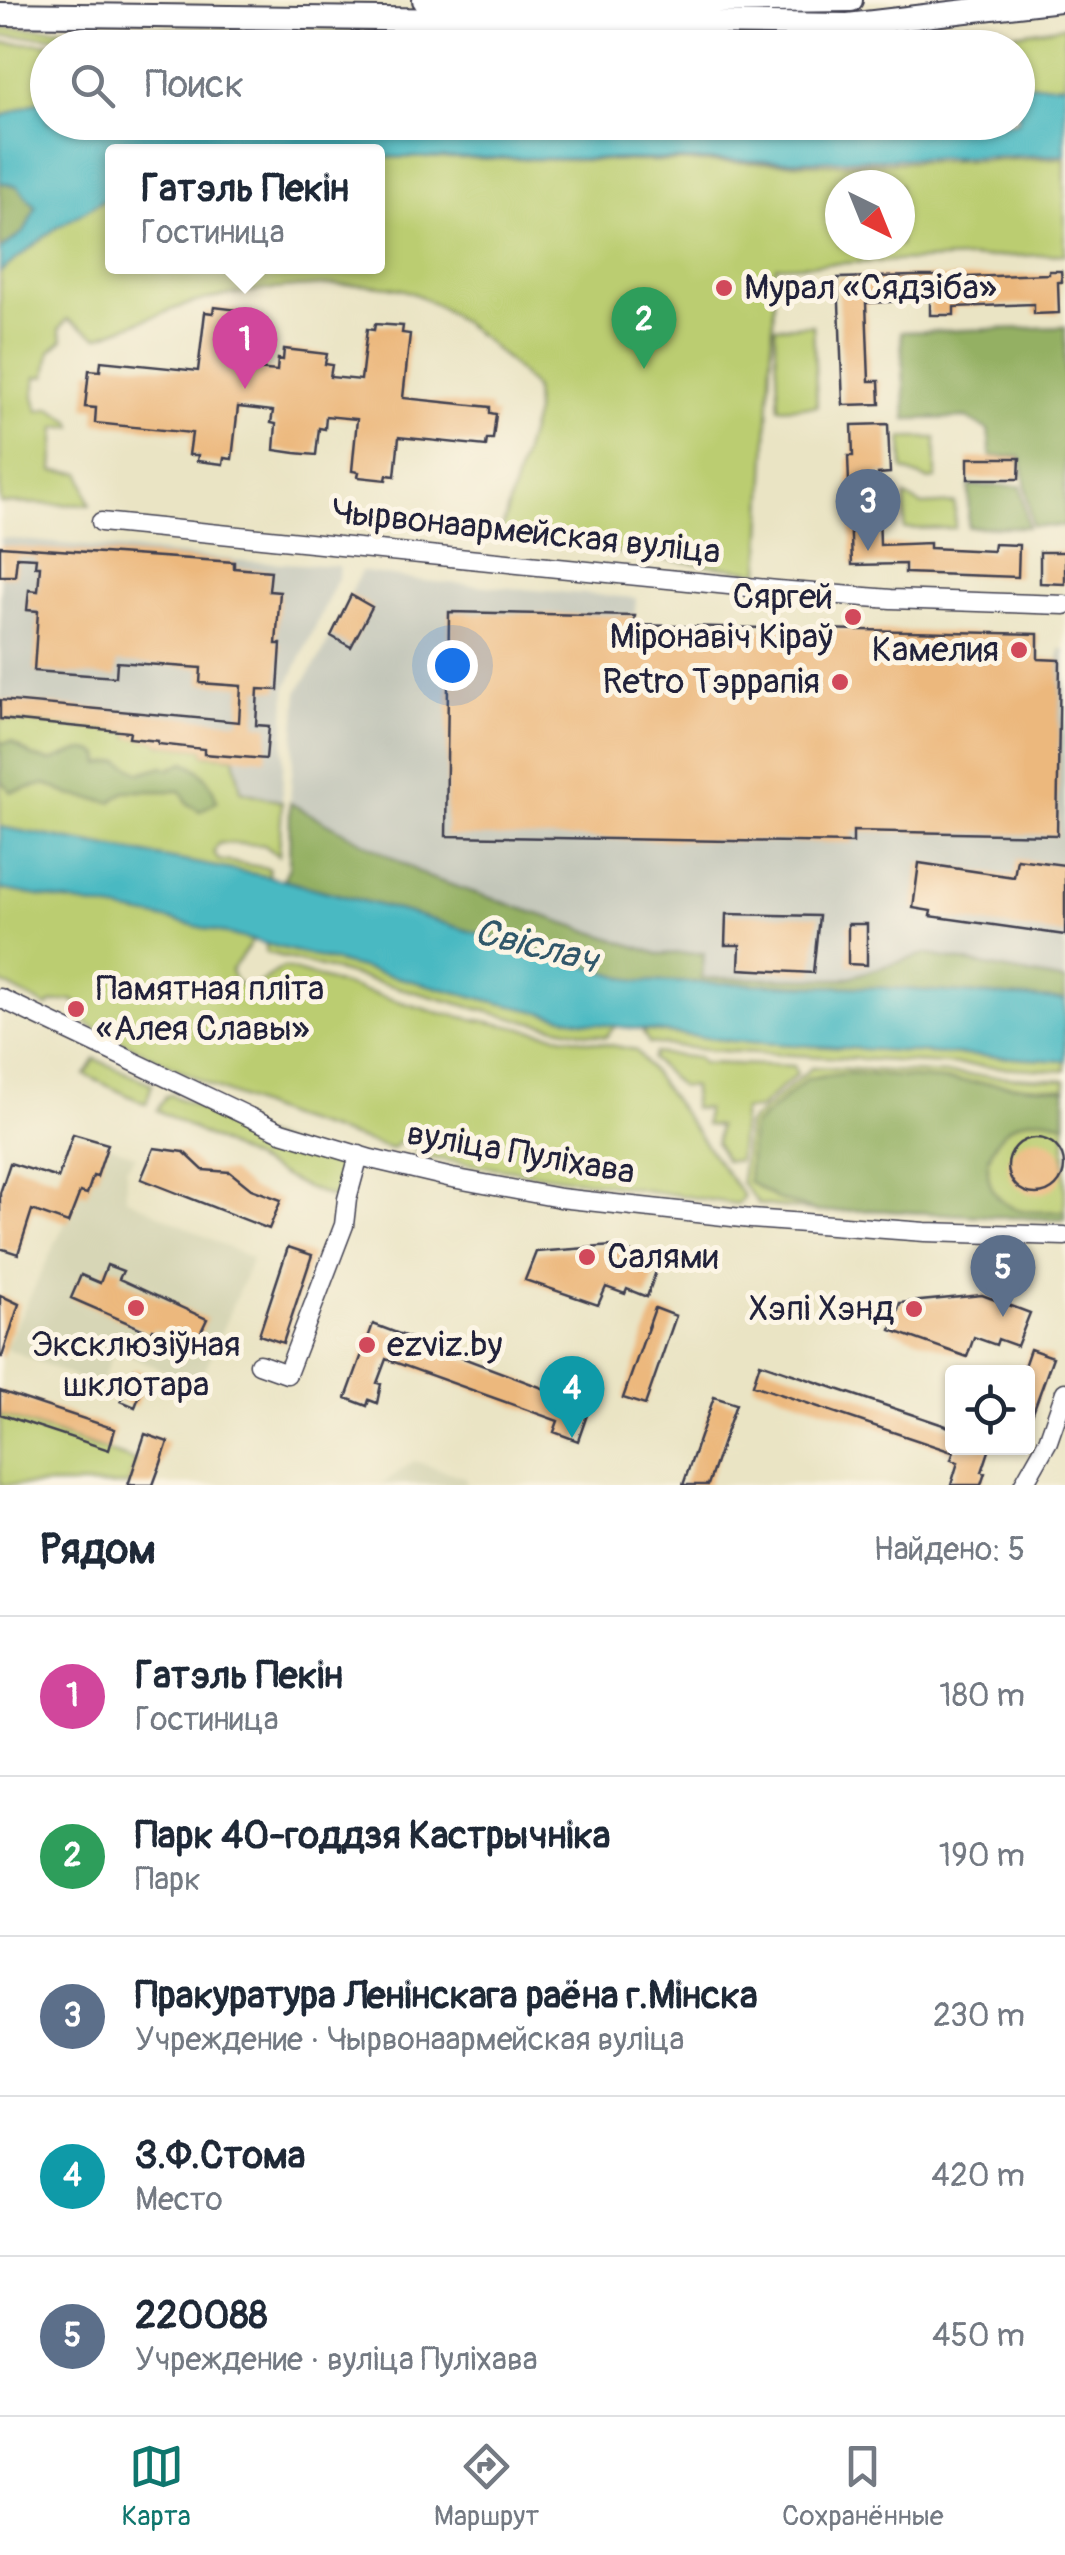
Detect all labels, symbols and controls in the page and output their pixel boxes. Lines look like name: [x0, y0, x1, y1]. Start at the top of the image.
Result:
search box: [30, 30, 1035, 140]
icon: search: [65, 58, 120, 113]
text: Поиск: [145, 61, 244, 109]
popup: [105, 144, 385, 274]
text: Гатэль Пекін: [141, 165, 349, 213]
north arrow: [825, 170, 915, 260]
text: Гостиница: [141, 213, 285, 253]
place label: Мурал «Сядзіба»: [744, 266, 997, 310]
marker: Мурал «Сядзіба»: [713, 277, 735, 299]
pin: 2: [612, 286, 676, 369]
pin: 1: [212, 306, 278, 389]
pin: 3: [836, 468, 900, 551]
street label: Чырвонаармейская вуліца: [329, 490, 723, 574]
place label: Сяргей Міронавіч Кіраў: [610, 575, 833, 659]
marker: Сяргей Міронавіч Кіраў: [842, 606, 864, 628]
place label: Камелия: [872, 628, 999, 672]
marker: Камелия: [1008, 639, 1030, 661]
your location: [427, 640, 478, 691]
place label: Retro Тэррапія: [602, 660, 820, 704]
marker: Retro Тэррапія: [829, 671, 851, 693]
water label: Свіслач: [470, 908, 605, 985]
place label: Памятная пліта «Алея Славы»: [96, 967, 324, 1051]
marker: Памятная пліта «Алея Славы»: [65, 998, 87, 1020]
street label: вуліца Пуліхава: [404, 1111, 638, 1195]
pin: 5: [970, 1234, 1036, 1317]
place label: Салями: [607, 1235, 718, 1279]
marker: Салями: [576, 1246, 598, 1268]
place label: Хэпі Хэнд: [749, 1287, 894, 1331]
marker: Эксклюзіўная шклотара: [125, 1297, 147, 1319]
marker: Хэпі Хэнд: [903, 1298, 925, 1320]
place label: Эксклюзіўная шклотара: [32, 1323, 240, 1407]
place label: ezviz.by: [387, 1323, 503, 1367]
marker: ezviz.by: [356, 1334, 378, 1356]
pin: 4: [540, 1356, 604, 1438]
map controls: [945, 1365, 1035, 1455]
button: locate: [945, 1365, 1035, 1455]
text: Рядом: [40, 1524, 156, 1576]
text: Найдено: 5: [874, 1530, 1025, 1570]
text: Гатэль Пекін: [135, 1652, 343, 1700]
text: 1: [66, 1676, 79, 1716]
text: 180 m: [939, 1676, 1025, 1716]
text: Гостиница: [135, 1700, 279, 1740]
text: Парк 40-годдзя Кастрычніка: [135, 1812, 611, 1860]
text: 2: [64, 1836, 81, 1876]
text: 190 m: [939, 1836, 1025, 1876]
text: Парк: [135, 1860, 201, 1900]
text: Пракуратура Ленінскага раёна г.Мінска: [135, 1972, 758, 2020]
text: 3: [64, 1996, 81, 2036]
text: 230 m: [933, 1996, 1025, 2036]
text: Учреждение · Чырвонаармейская вуліца: [135, 2020, 684, 2060]
text: З.Ф.Стома: [135, 2132, 306, 2180]
text: 4: [63, 2156, 82, 2196]
text: 420 m: [931, 2156, 1025, 2196]
text: Место: [135, 2180, 223, 2220]
text: 220088: [135, 2292, 268, 2340]
text: 5: [64, 2316, 81, 2356]
text: 450 m: [932, 2316, 1025, 2356]
text: Учреждение · вуліца Пуліхава: [135, 2340, 538, 2380]
tab: Карта: [121, 2439, 191, 2534]
tab: Маршрут: [434, 2439, 539, 2534]
tab: Сохранённые: [782, 2439, 944, 2534]

